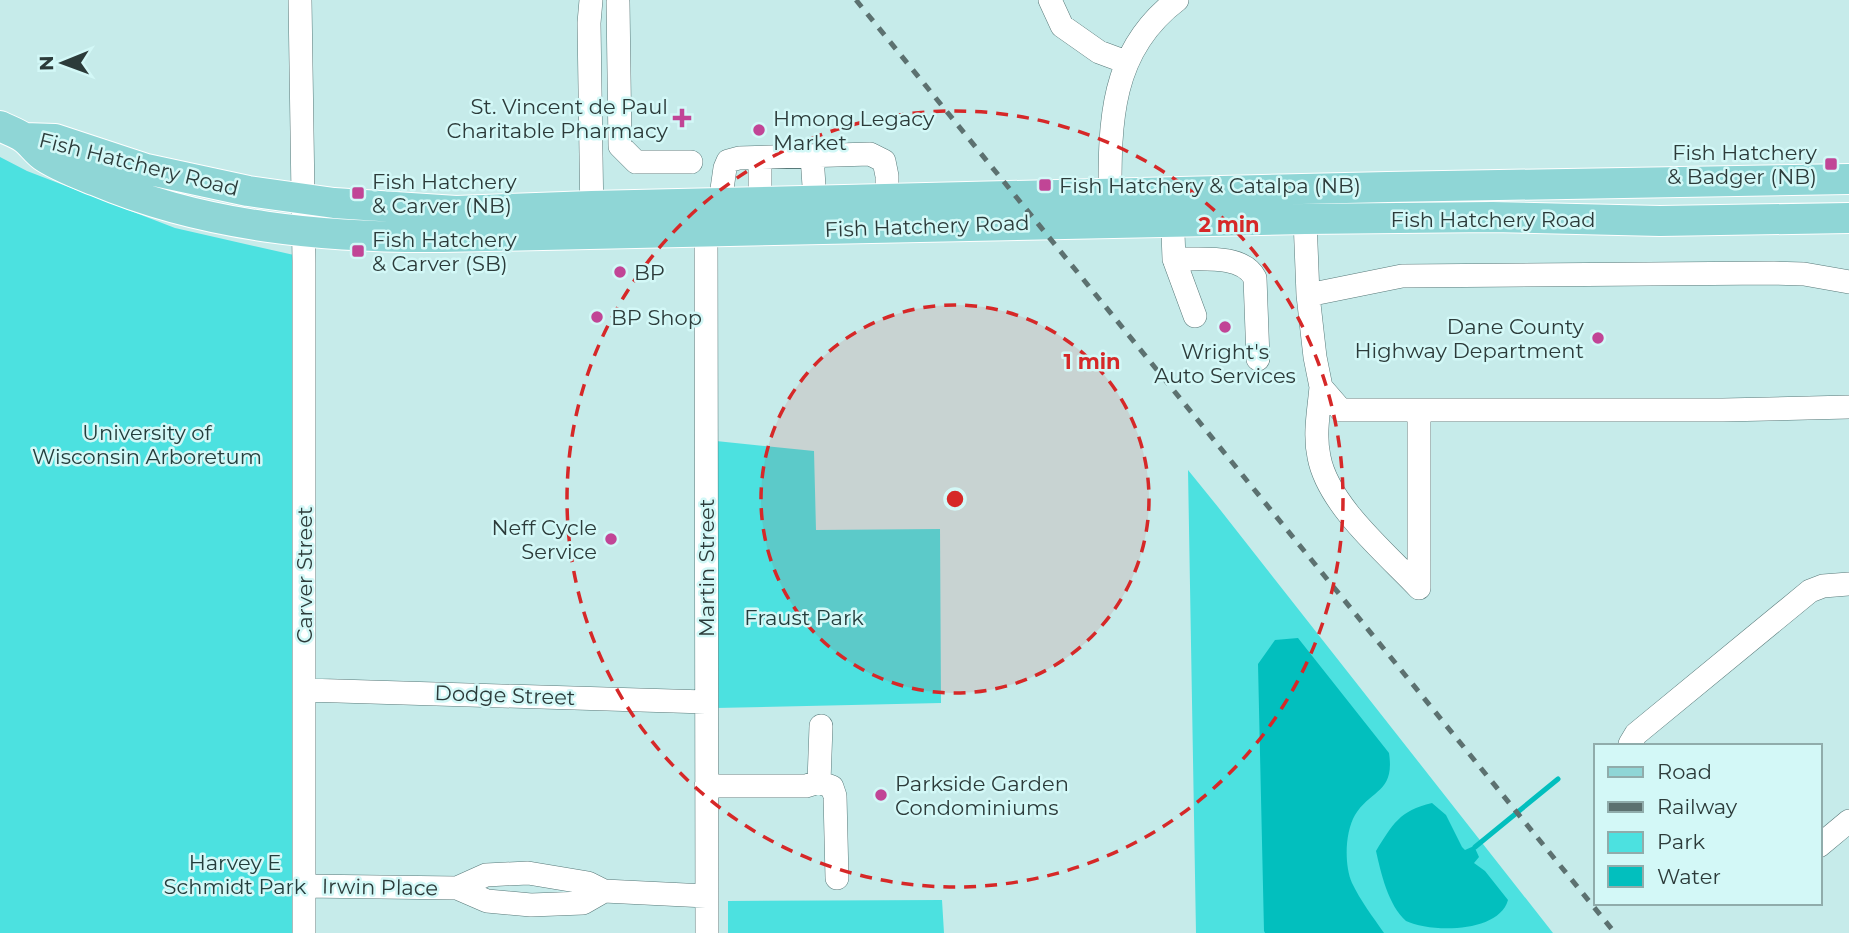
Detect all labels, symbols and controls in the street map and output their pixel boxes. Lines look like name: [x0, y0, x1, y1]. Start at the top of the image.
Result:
north arrow: [28, 28, 98, 98]
text: N: [35, 55, 58, 71]
place label: St. Vincent de Paul Charitable Pharmacy: [447, 94, 669, 143]
place label: Hmong Legacy Market: [773, 106, 935, 155]
marker: St. Vincent de Paul Charitable Pharmacy: [674, 110, 690, 126]
marker: Hmong Legacy Market: [751, 122, 767, 138]
street label: Fish Hatchery Road: [36, 127, 242, 201]
place label: Fish Hatchery & Badger (NB): [1667, 140, 1818, 189]
marker: Fish Hatchery & Badger (NB): [1823, 156, 1839, 172]
place label: Fish Hatchery & Carver (NB): [372, 169, 517, 218]
place label: Fish Hatchery & Catalpa (NB): [1059, 173, 1361, 198]
marker: Fish Hatchery & Catalpa (NB): [1037, 177, 1053, 193]
marker: Fish Hatchery & Carver (NB): [350, 185, 366, 201]
street label: Fish Hatchery Road: [1390, 207, 1596, 232]
street label: Fish Hatchery Road: [824, 210, 1030, 242]
text: 2 min: [1198, 212, 1260, 237]
place label: Fish Hatchery & Carver (SB): [372, 227, 517, 276]
marker: Fish Hatchery & Carver (SB): [350, 243, 366, 259]
place label: BP: [634, 260, 665, 285]
marker: BP: [612, 264, 628, 280]
place label: BP Shop: [611, 305, 702, 330]
marker: BP Shop: [589, 309, 605, 325]
place label: Dane County Highway Department: [1354, 314, 1585, 363]
marker: Wright's Auto Services: [1217, 319, 1233, 335]
marker: Dane County Highway Department: [1590, 330, 1606, 346]
place label: Wright's Auto Services: [1154, 339, 1296, 388]
text: 1 min: [1063, 349, 1121, 374]
park label: University of Wisconsin Arboretum: [32, 420, 262, 469]
centre of rings: [943, 487, 967, 511]
street label: Martin Street: [694, 499, 719, 637]
street label: Carver Street: [292, 506, 317, 644]
place label: Neff Cycle Service: [492, 515, 597, 564]
marker: Neff Cycle Service: [603, 531, 619, 547]
park label: Fraust Park: [744, 605, 864, 630]
street label: Dodge Street: [434, 680, 576, 710]
legend: [1594, 744, 1821, 905]
text: Road: [1657, 759, 1712, 784]
place label: Parkside Garden Condominiums: [895, 771, 1069, 820]
marker: Parkside Garden Condominiums: [873, 787, 889, 803]
text: Railway: [1657, 794, 1738, 819]
text: Park: [1657, 829, 1705, 854]
park label: Harvey E Schmidt Park: [164, 850, 307, 899]
text: Water: [1657, 864, 1721, 889]
street label: Irwin Place: [322, 873, 438, 901]

